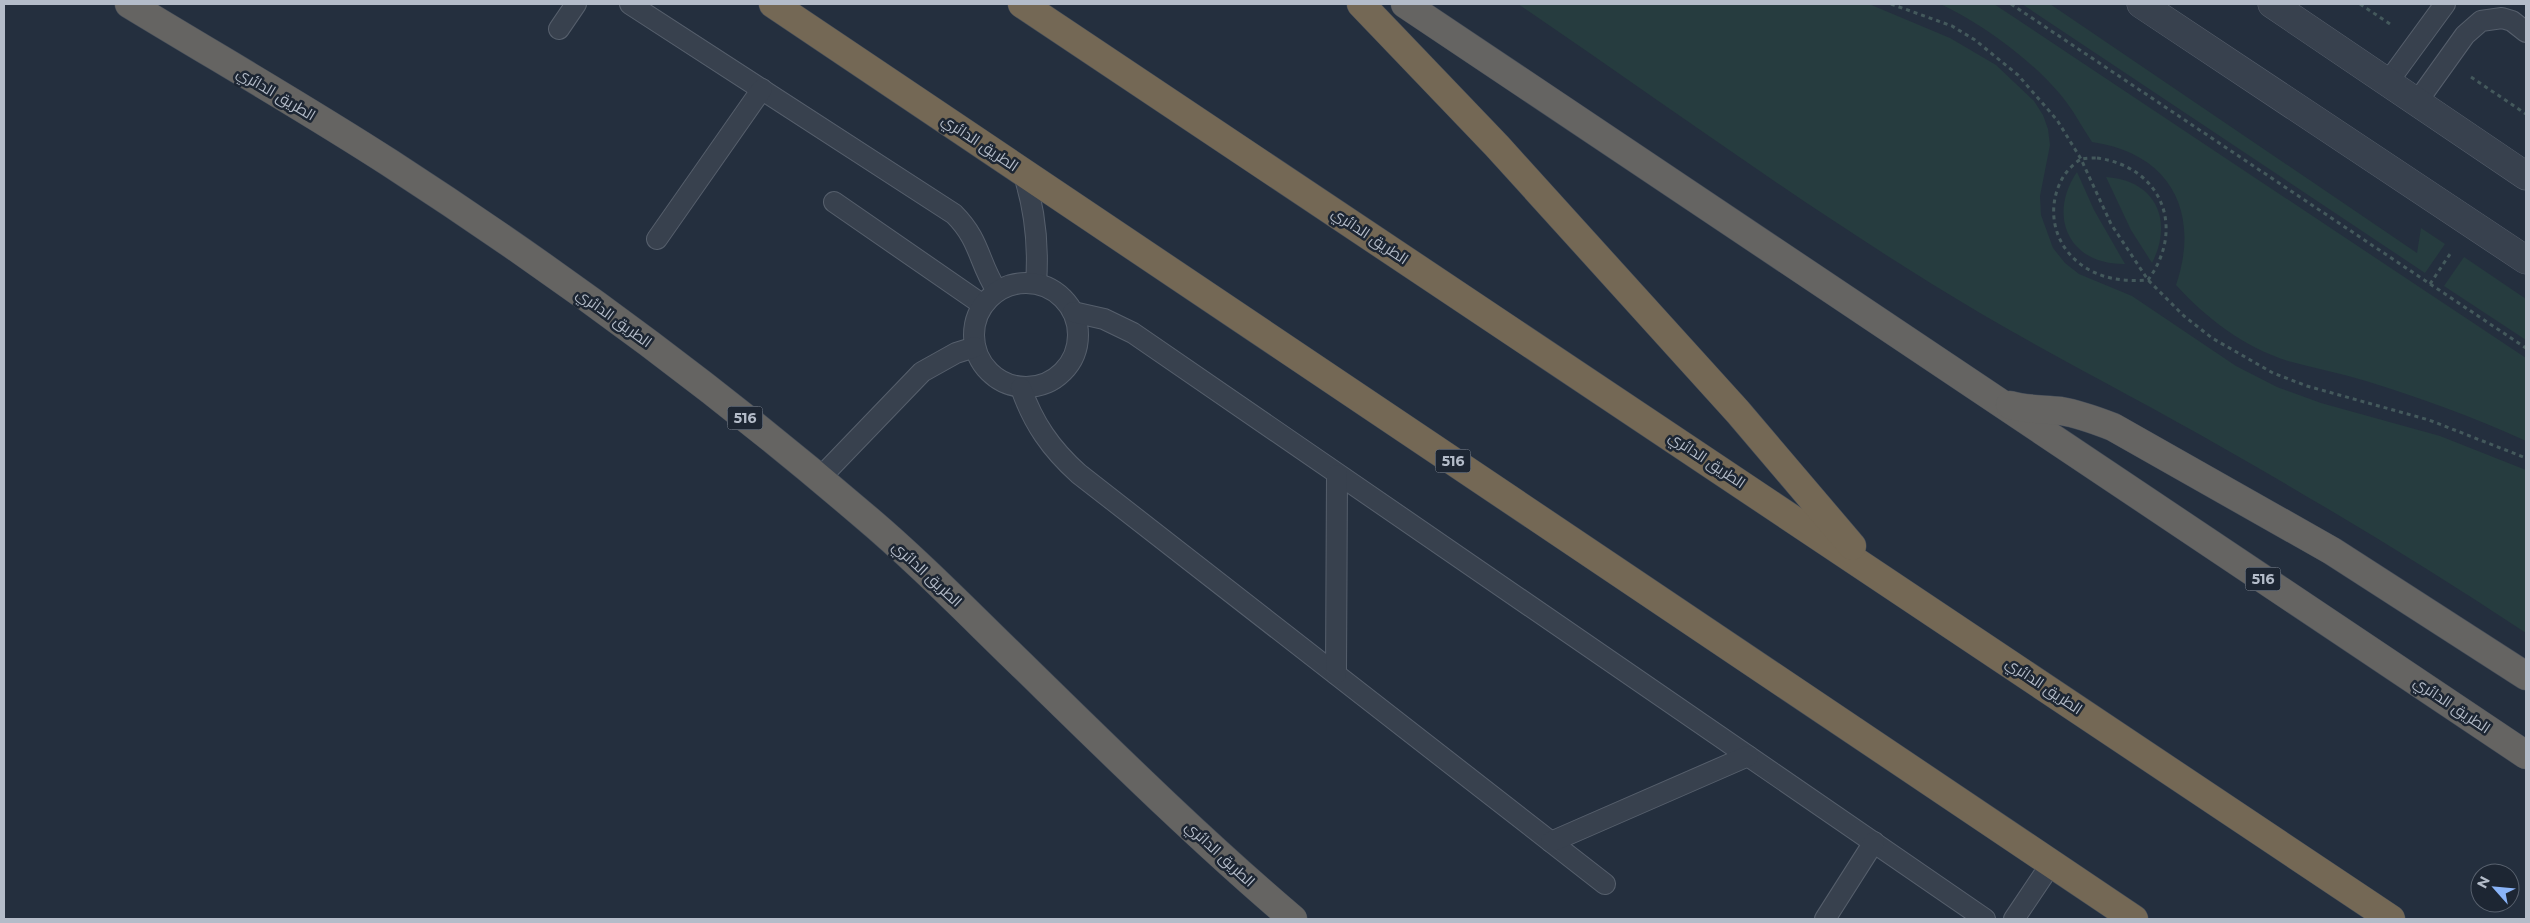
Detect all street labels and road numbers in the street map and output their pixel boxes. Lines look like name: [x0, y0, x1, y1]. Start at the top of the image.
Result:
street label: الطريق الدائري: [232, 63, 319, 127]
street label: الطريق الدائري: [937, 110, 1022, 178]
street label: الطريق الدائري: [1327, 203, 1412, 271]
street label: الطريق الدائري: [571, 284, 656, 354]
road number: 516: [728, 406, 762, 429]
street label: الطريق الدائري: [1664, 427, 1749, 495]
road number: 516: [1436, 450, 1470, 472]
street label: الطريق الدائري: [886, 536, 966, 613]
road number: 516: [2246, 568, 2280, 590]
street label: الطريق الدائري: [2001, 653, 2086, 721]
street label: الطريق الدائري: [2409, 672, 2494, 740]
street label: الطريق الدائري: [1179, 816, 1259, 893]

